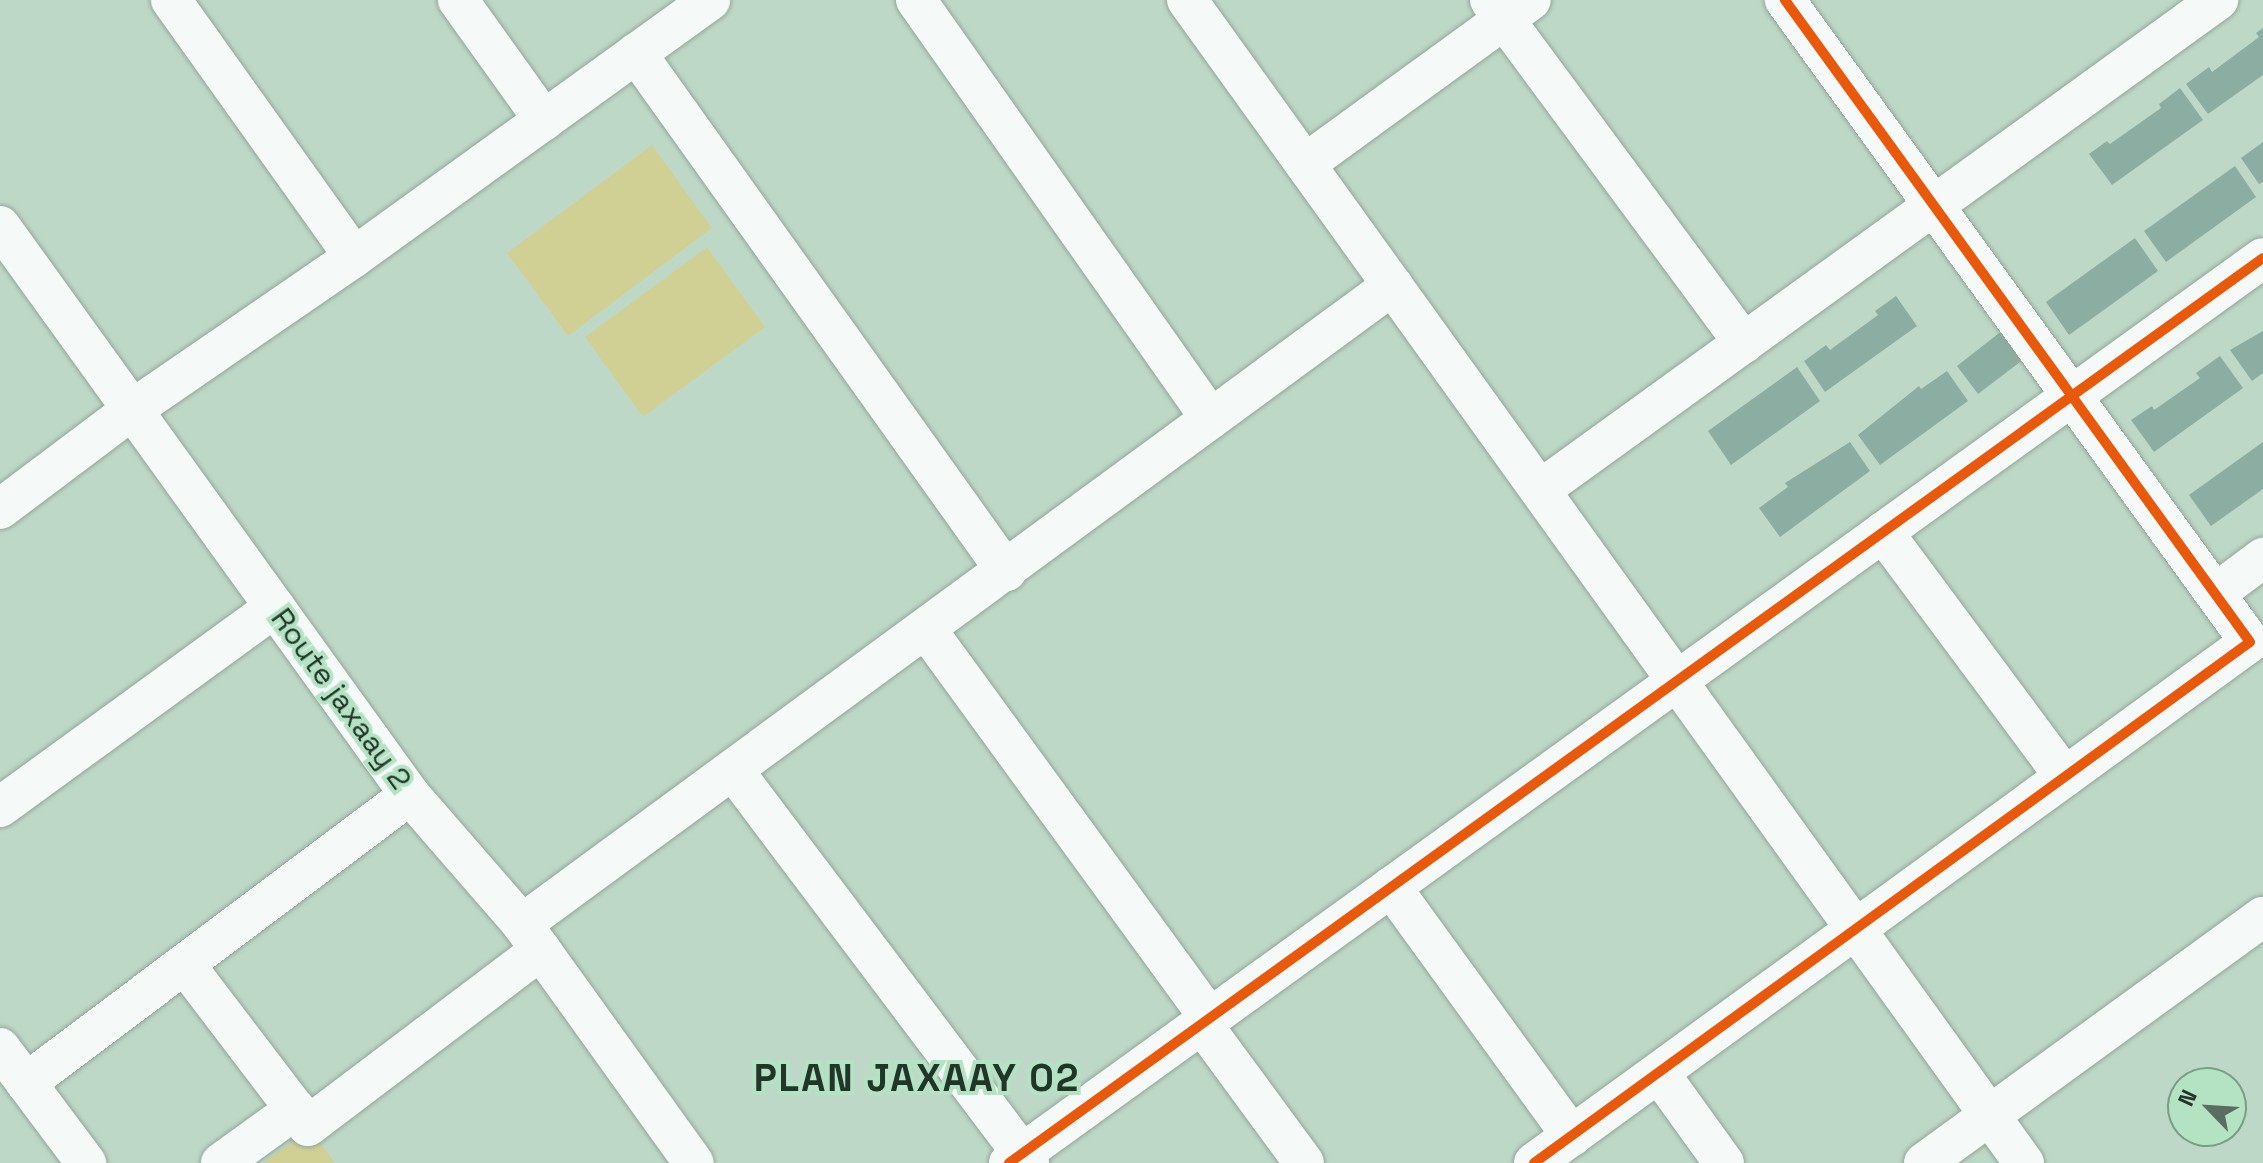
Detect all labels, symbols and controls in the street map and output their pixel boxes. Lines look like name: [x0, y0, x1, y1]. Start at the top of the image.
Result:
street label: Route jaxaay 2: [263, 601, 419, 797]
district label: PLAN JAXAAY 02: [753, 1056, 1081, 1102]
north arrow: [2167, 1067, 2247, 1147]
text: N: [2171, 1085, 2203, 1110]

